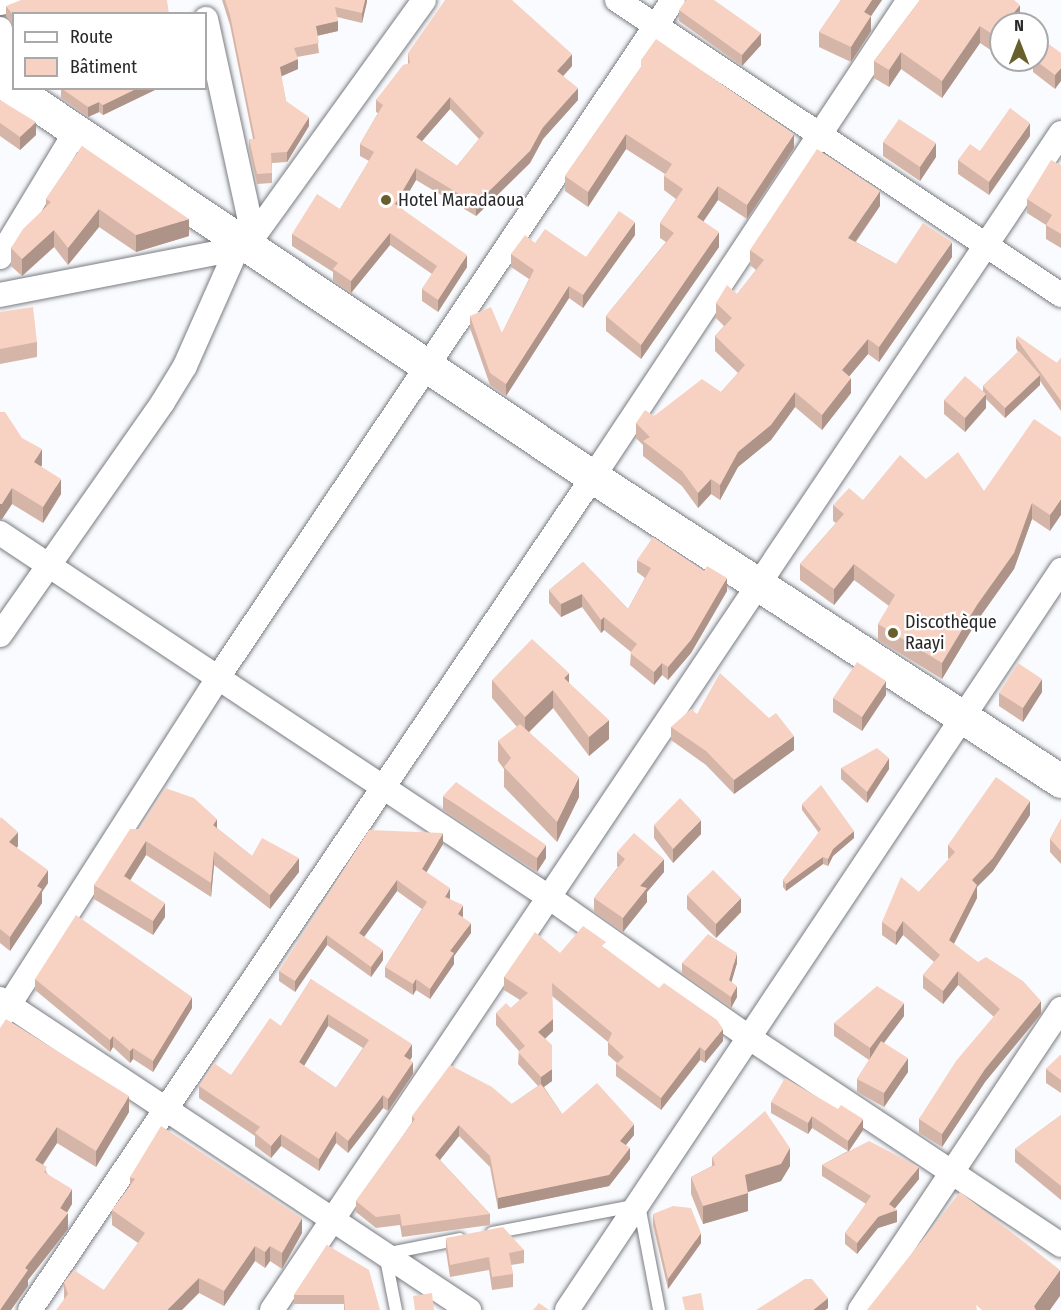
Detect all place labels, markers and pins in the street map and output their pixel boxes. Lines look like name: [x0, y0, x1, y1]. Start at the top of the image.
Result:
place label: Hotel Maradaoua: [398, 189, 524, 211]
marker: Hotel Maradaoua: [379, 193, 393, 207]
place label: Discothèque Raayi: [905, 612, 997, 654]
marker: Discothèque Raayi: [886, 626, 900, 640]

